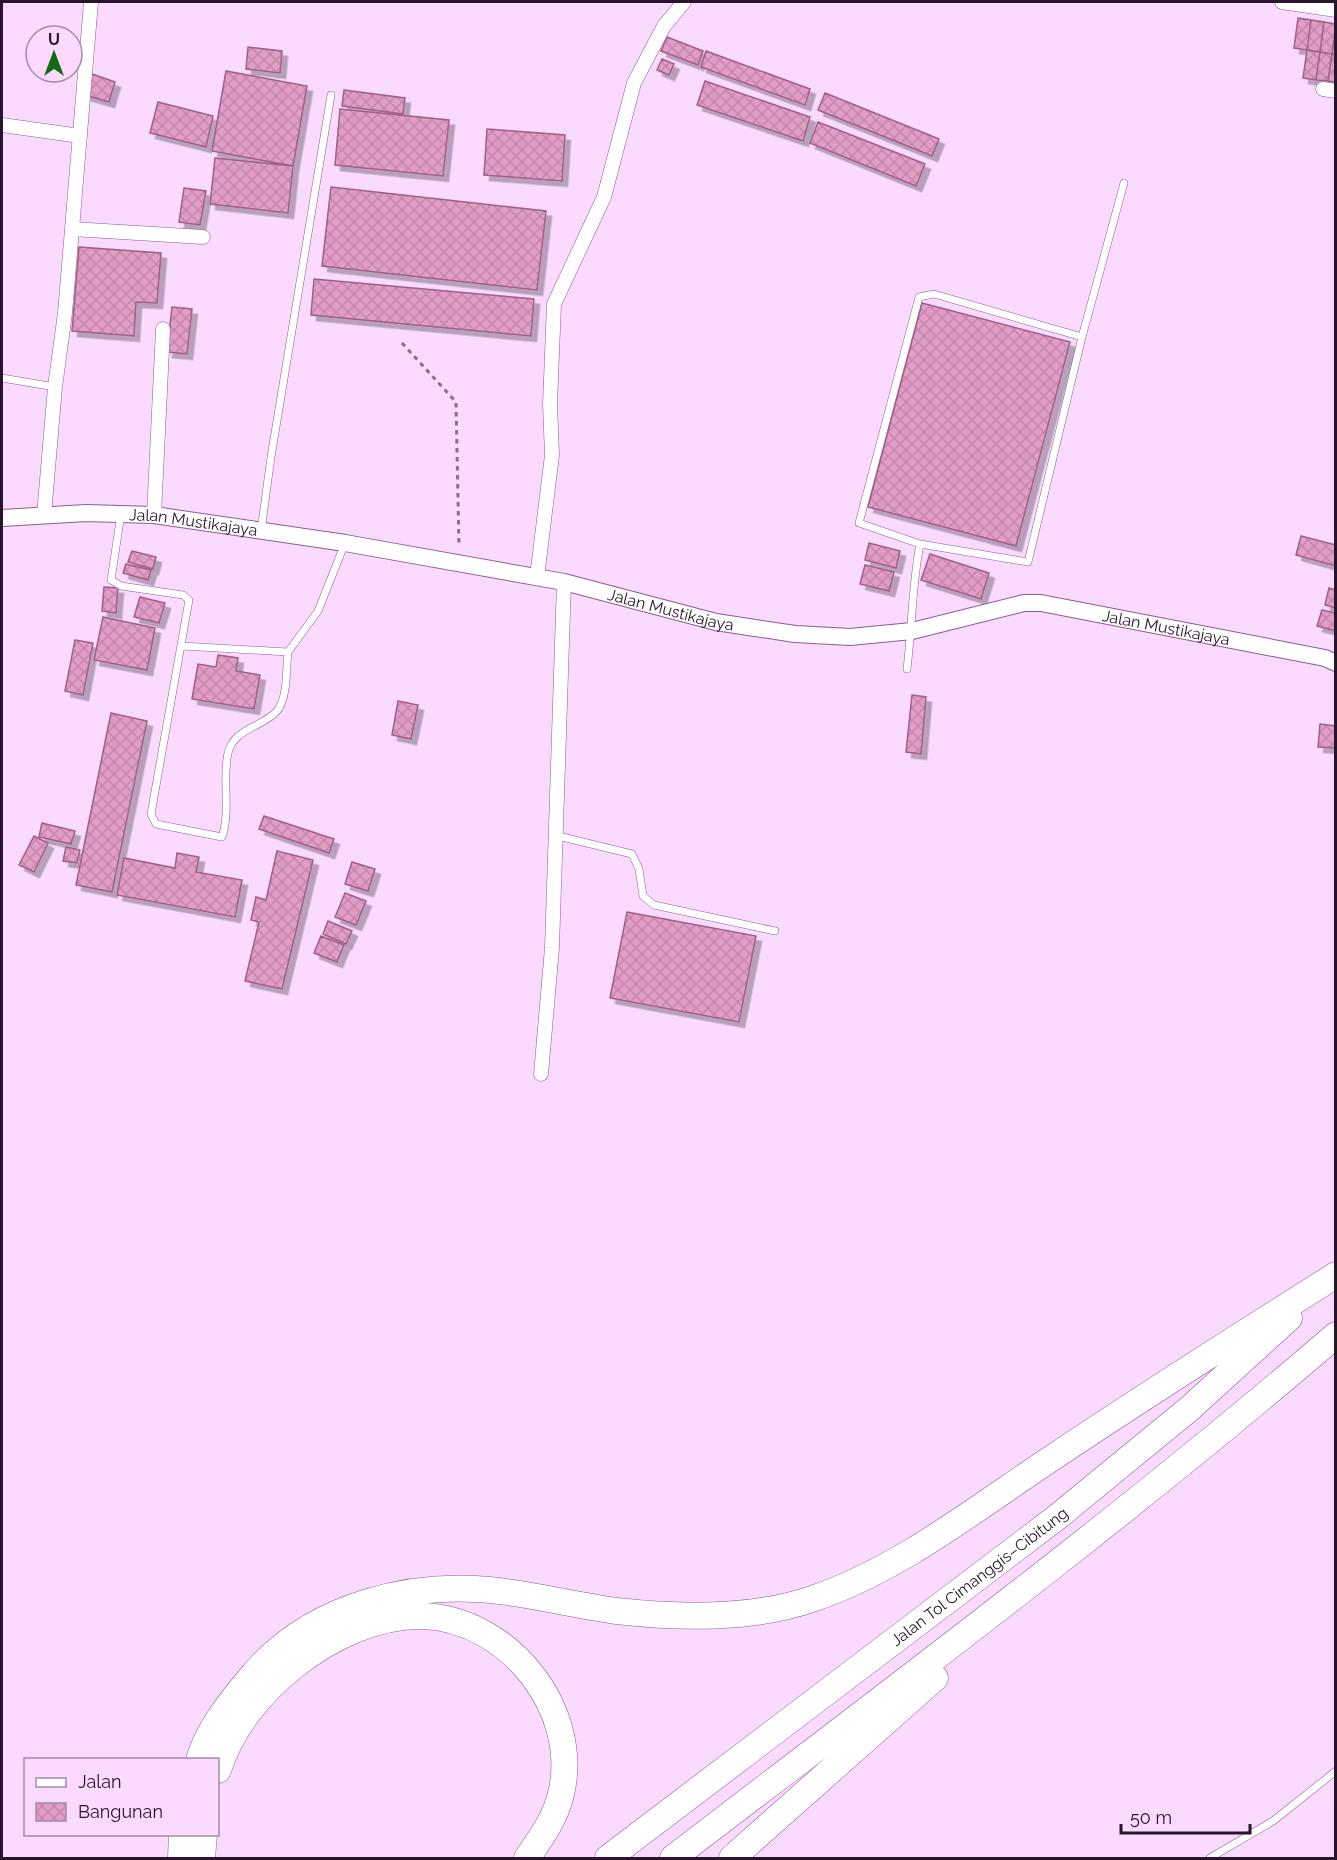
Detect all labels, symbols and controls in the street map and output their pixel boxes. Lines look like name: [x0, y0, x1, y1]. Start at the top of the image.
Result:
north arrow: [24, 24, 84, 84]
text: U: [48, 30, 60, 49]
street label: Jalan Mustikajaya: [129, 505, 259, 540]
street label: Jalan Mustikajaya: [606, 585, 735, 635]
street label: Jalan Mustikajaya: [1101, 606, 1231, 649]
street label: Jalan Tol Cimanggis–Cibitung: [887, 1503, 1072, 1650]
legend: [24, 1758, 219, 1836]
text: Jalan: [78, 1771, 122, 1792]
scale bar: [1121, 1797, 1250, 1835]
text: Bangunan: [78, 1801, 163, 1822]
text: 50 m: [1130, 1807, 1172, 1828]

